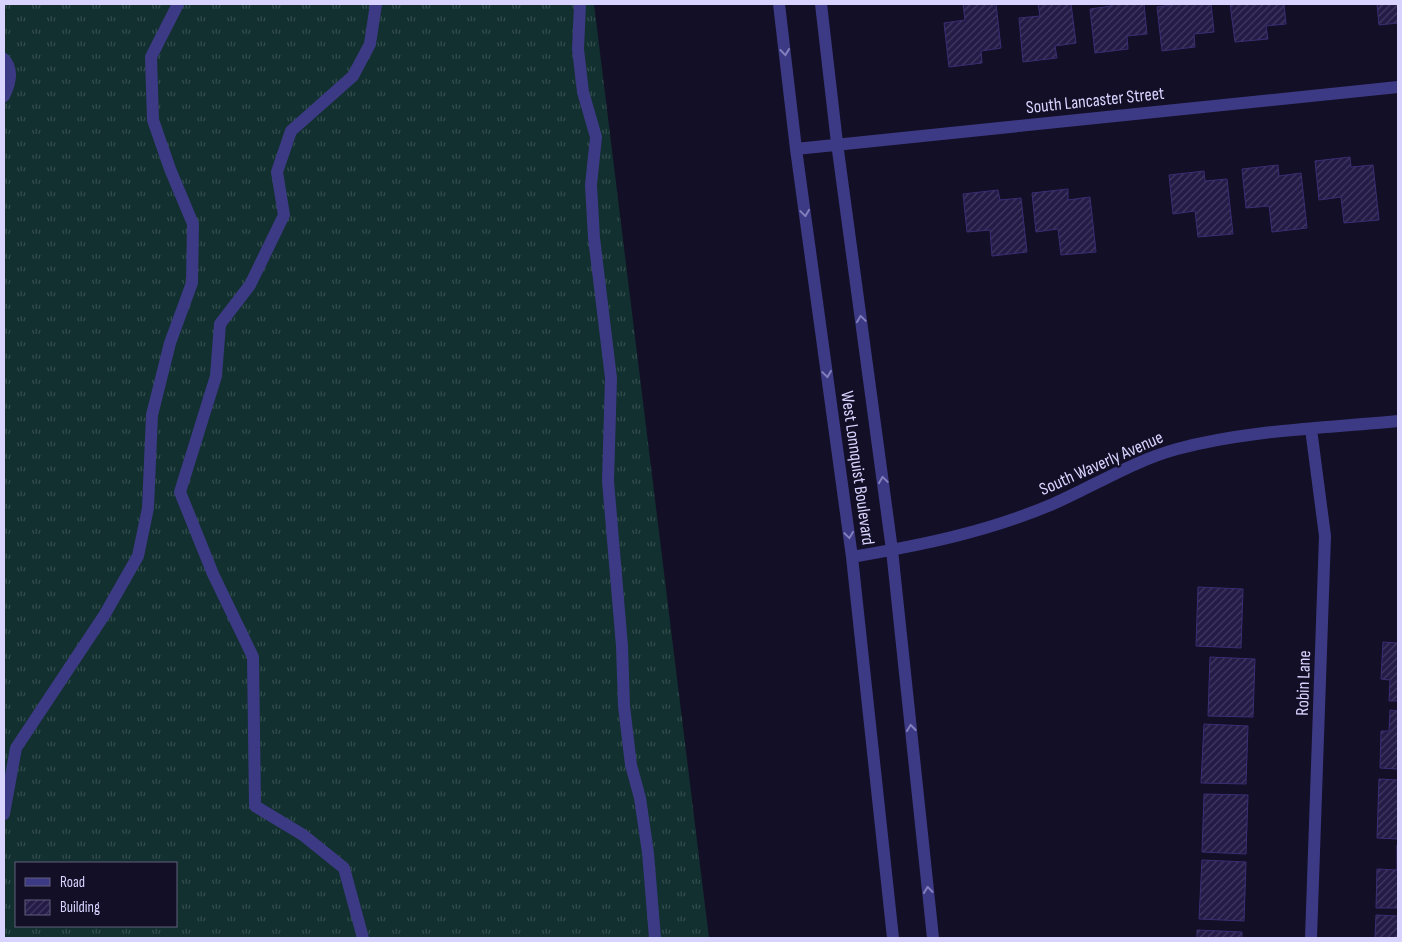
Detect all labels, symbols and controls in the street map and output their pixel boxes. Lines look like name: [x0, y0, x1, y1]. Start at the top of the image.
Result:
one-way arrow: [779, 48, 790, 56]
street label: South Lancaster Street: [1025, 83, 1166, 118]
one-way arrow: [799, 210, 810, 218]
one-way arrow: [856, 314, 867, 322]
one-way arrow: [821, 371, 832, 379]
street label: West Lonnquist Boulevard: [836, 390, 879, 547]
street label: South Waverly Avenue: [1036, 427, 1166, 500]
one-way arrow: [878, 475, 889, 483]
one-way arrow: [843, 532, 854, 540]
street label: Robin Lane: [1292, 650, 1315, 716]
one-way arrow: [906, 724, 917, 732]
legend: [15, 862, 178, 927]
text: Road: [60, 873, 85, 892]
one-way arrow: [923, 885, 934, 893]
text: Building: [60, 898, 100, 917]

